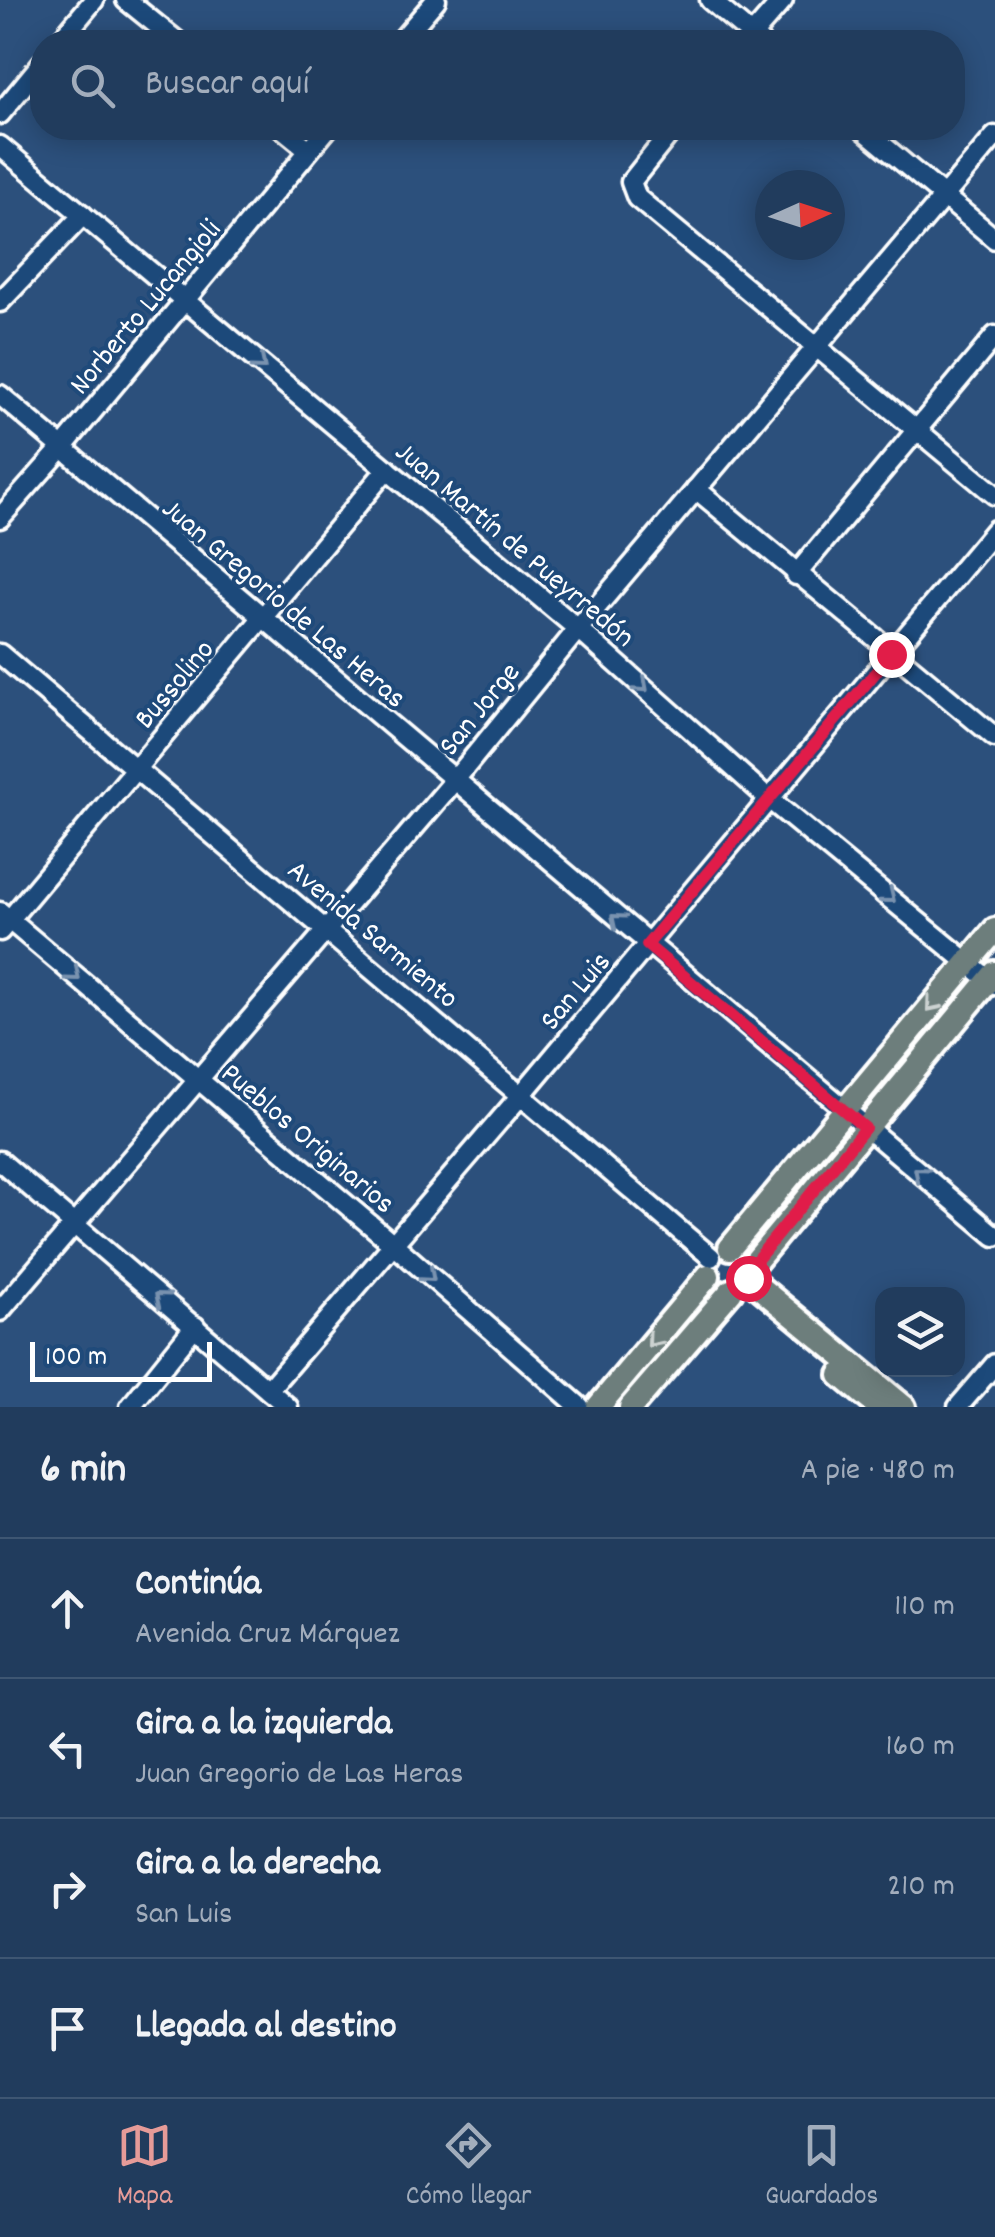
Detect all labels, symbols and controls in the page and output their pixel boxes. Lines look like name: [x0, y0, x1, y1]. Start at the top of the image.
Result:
search box: [30, 30, 965, 140]
icon: search: [65, 58, 120, 113]
text: Buscar aquí: [145, 58, 309, 113]
north arrow: [755, 170, 845, 260]
street label: Norberto Lucangioli: [61, 212, 234, 406]
one-way arrow: [248, 352, 266, 370]
street label: Juan Martín de Pueyrredón: [384, 433, 642, 660]
street label: Juan Gregorio de Las Heras: [150, 490, 414, 721]
street label: Bussolino: [126, 632, 227, 740]
route end: [869, 632, 915, 678]
street label: San Jorge: [430, 655, 533, 767]
one-way arrow: [630, 674, 649, 692]
street label: Avenida Sarmiento: [276, 852, 466, 1021]
one-way arrow: [877, 886, 895, 904]
one-way arrow: [611, 913, 629, 931]
street label: San Luis: [532, 944, 623, 1042]
one-way arrow: [63, 964, 81, 982]
one-way arrow: [926, 993, 944, 1011]
street label: Pueblos Originarios: [210, 1055, 403, 1226]
one-way arrow: [914, 1167, 932, 1185]
route start: [726, 1256, 772, 1302]
one-way arrow: [417, 1264, 436, 1282]
map controls: [875, 1287, 965, 1377]
button: layers: [875, 1287, 965, 1377]
one-way arrow: [154, 1292, 172, 1310]
one-way arrow: [647, 1330, 665, 1348]
scale bar: [30, 1337, 212, 1382]
text: 100 m: [45, 1339, 107, 1379]
text: 6 min: [40, 1442, 126, 1502]
text: A pie · 480 m: [801, 1449, 955, 1495]
text: Continúa: [135, 1558, 261, 1613]
icon: ahead: [40, 1581, 95, 1636]
text: 110 m: [894, 1585, 955, 1631]
text: Avenida Cruz Márquez: [135, 1613, 400, 1659]
text: Gira a la izquierda: [135, 1698, 392, 1753]
icon: left: [40, 1721, 95, 1776]
text: 160 m: [886, 1725, 955, 1771]
text: Juan Gregorio de Las Heras: [135, 1753, 463, 1799]
text: Gira a la derecha: [135, 1838, 380, 1893]
icon: right: [40, 1861, 95, 1916]
text: 210 m: [887, 1865, 955, 1911]
text: San Luis: [135, 1893, 232, 1939]
icon: arrive: [40, 2001, 95, 2056]
text: Llegada al destino: [135, 2001, 397, 2056]
tab: Mapa: [117, 2118, 172, 2218]
tab: Cómo llegar: [406, 2118, 532, 2218]
tab: Guardados: [765, 2118, 878, 2218]

